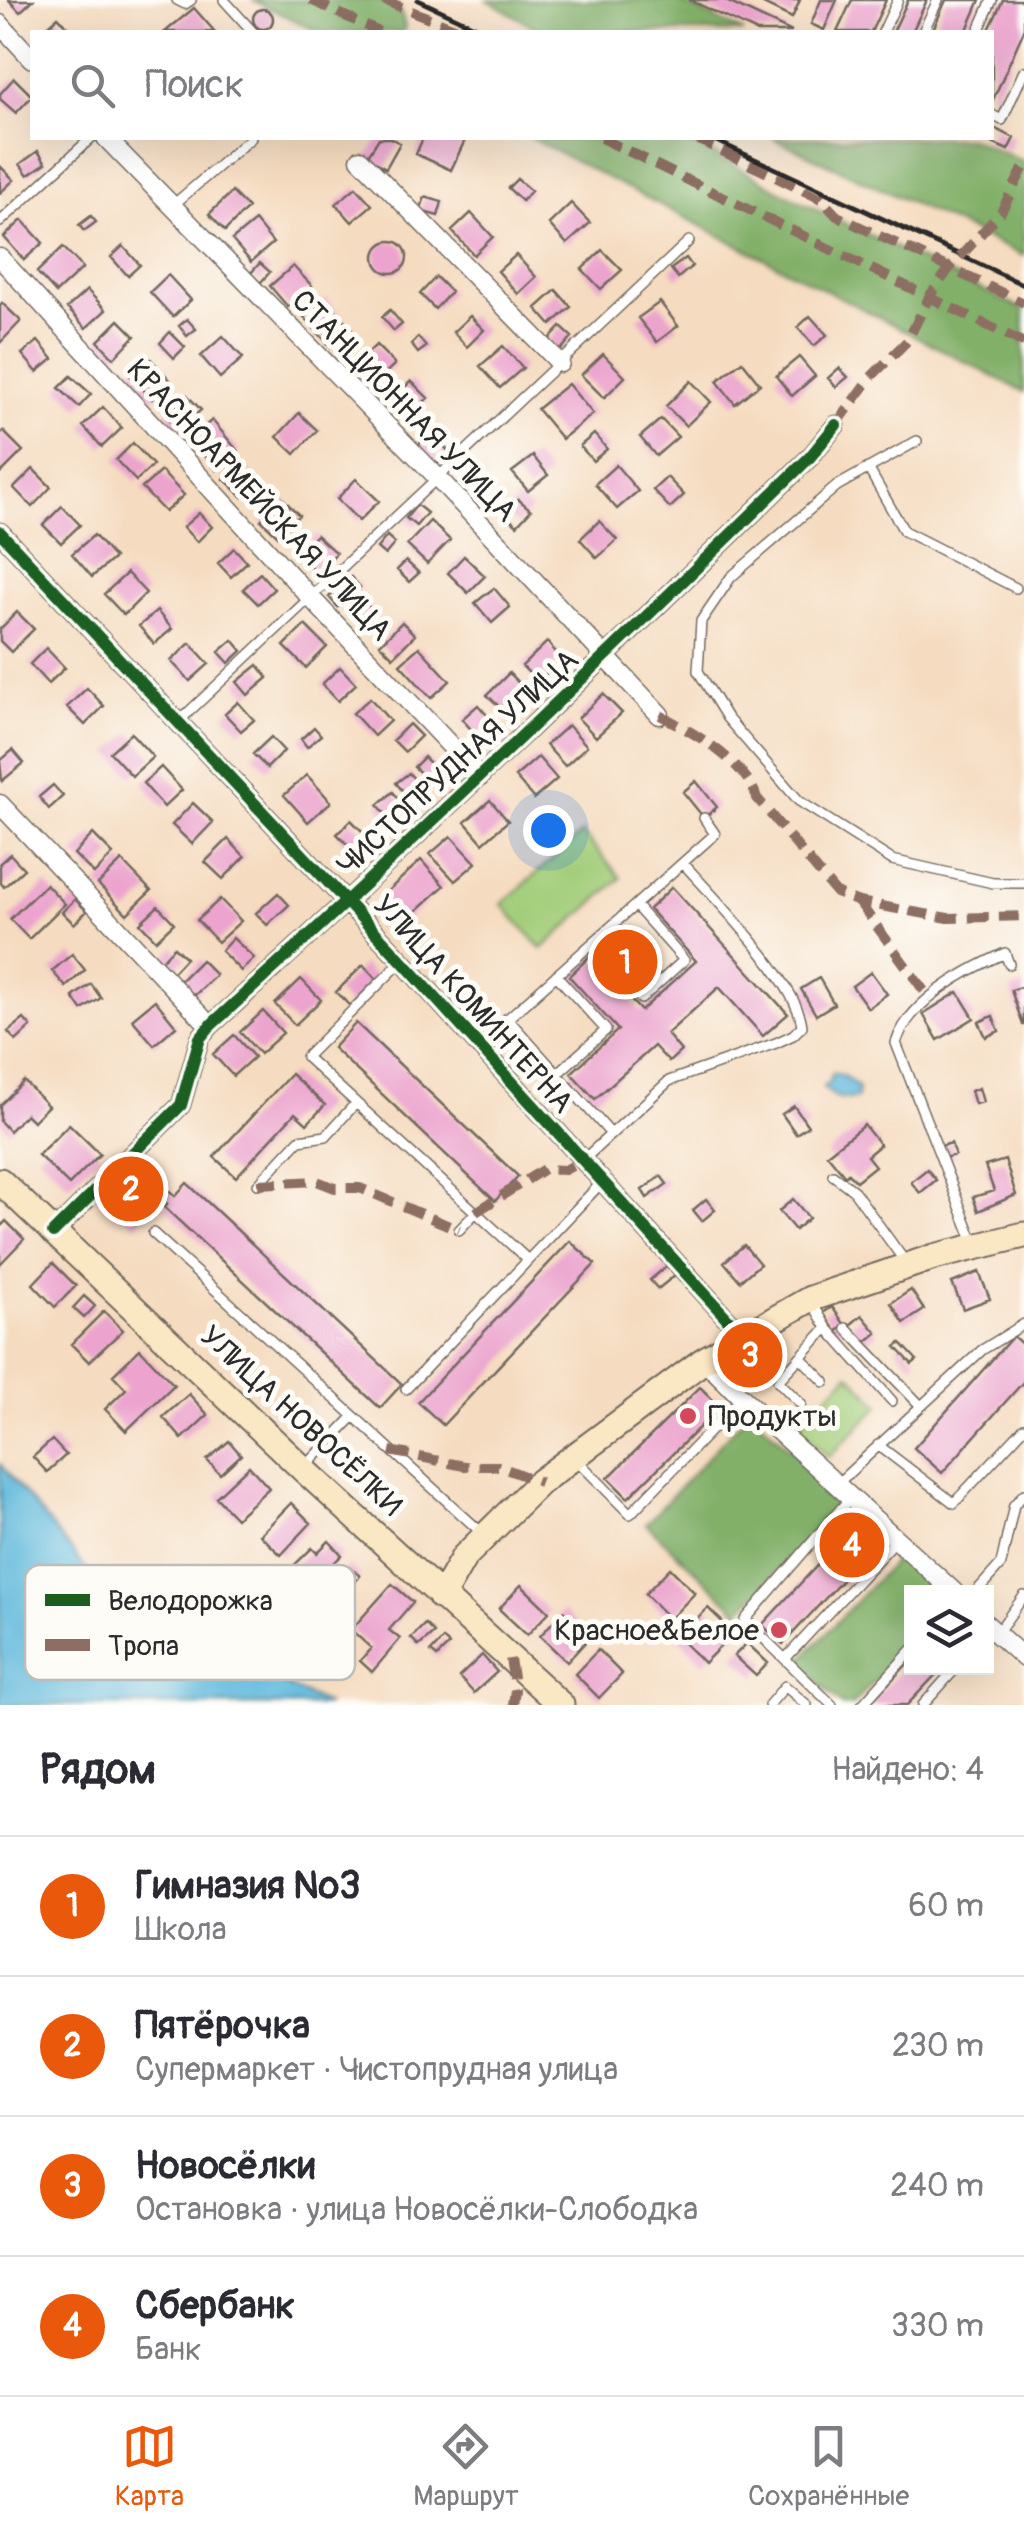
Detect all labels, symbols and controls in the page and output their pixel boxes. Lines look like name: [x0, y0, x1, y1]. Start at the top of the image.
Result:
search box: [30, 30, 994, 140]
icon: search: [65, 58, 120, 113]
text: Поиск: [145, 61, 244, 109]
street label: СТАНЦИОННАЯ УЛИЦА: [284, 282, 524, 530]
street label: КРАСНОАРМЕЙСКАЯ УЛИЦА: [119, 351, 399, 649]
street label: ЧИСТОПРУДНАЯ УЛИЦА: [330, 642, 586, 884]
your location: [523, 805, 574, 856]
street label: УЛИЦА КОМИНТЕРНА: [365, 887, 581, 1121]
pin: 1: [592, 924, 658, 1000]
pin: 2: [98, 1152, 164, 1226]
street label: УЛИЦА НОВОСЁЛКИ: [192, 1318, 410, 1524]
pin: 3: [718, 1318, 782, 1392]
place label: Продукты: [708, 1398, 837, 1435]
marker: Продукты: [677, 1405, 699, 1427]
pin: 4: [820, 1508, 884, 1582]
legend: [25, 1565, 355, 1680]
text: Велодорожка: [108, 1584, 273, 1619]
map controls: [904, 1585, 994, 1675]
button: layers: [904, 1585, 994, 1675]
place label: Красное&Белое: [554, 1612, 759, 1649]
marker: Красное&Белое: [768, 1619, 790, 1641]
text: Тропа: [108, 1629, 179, 1664]
text: Рядом: [40, 1744, 156, 1796]
text: Найдено: 4: [831, 1750, 984, 1790]
text: Гимназия №3: [135, 1862, 360, 1910]
text: 1: [66, 1886, 79, 1926]
text: 60 m: [908, 1886, 984, 1926]
text: Школа: [135, 1910, 227, 1950]
text: Пятёрочка: [135, 2002, 310, 2050]
text: 2: [64, 2026, 81, 2066]
text: 230 m: [892, 2026, 984, 2066]
text: Супермаркет · Чистопрудная улица: [135, 2050, 618, 2090]
text: Новосёлки: [135, 2142, 315, 2190]
text: 3: [64, 2166, 81, 2206]
text: 240 m: [890, 2166, 984, 2206]
text: Остановка · улица Новосёлки-Слободка: [135, 2190, 698, 2230]
text: Сбербанк: [135, 2282, 295, 2330]
text: 4: [63, 2306, 82, 2346]
text: 330 m: [891, 2306, 984, 2346]
text: Банк: [135, 2330, 202, 2370]
tab: Карта: [115, 2419, 184, 2514]
tab: Маршрут: [413, 2419, 519, 2514]
tab: Сохранённые: [748, 2419, 909, 2514]

